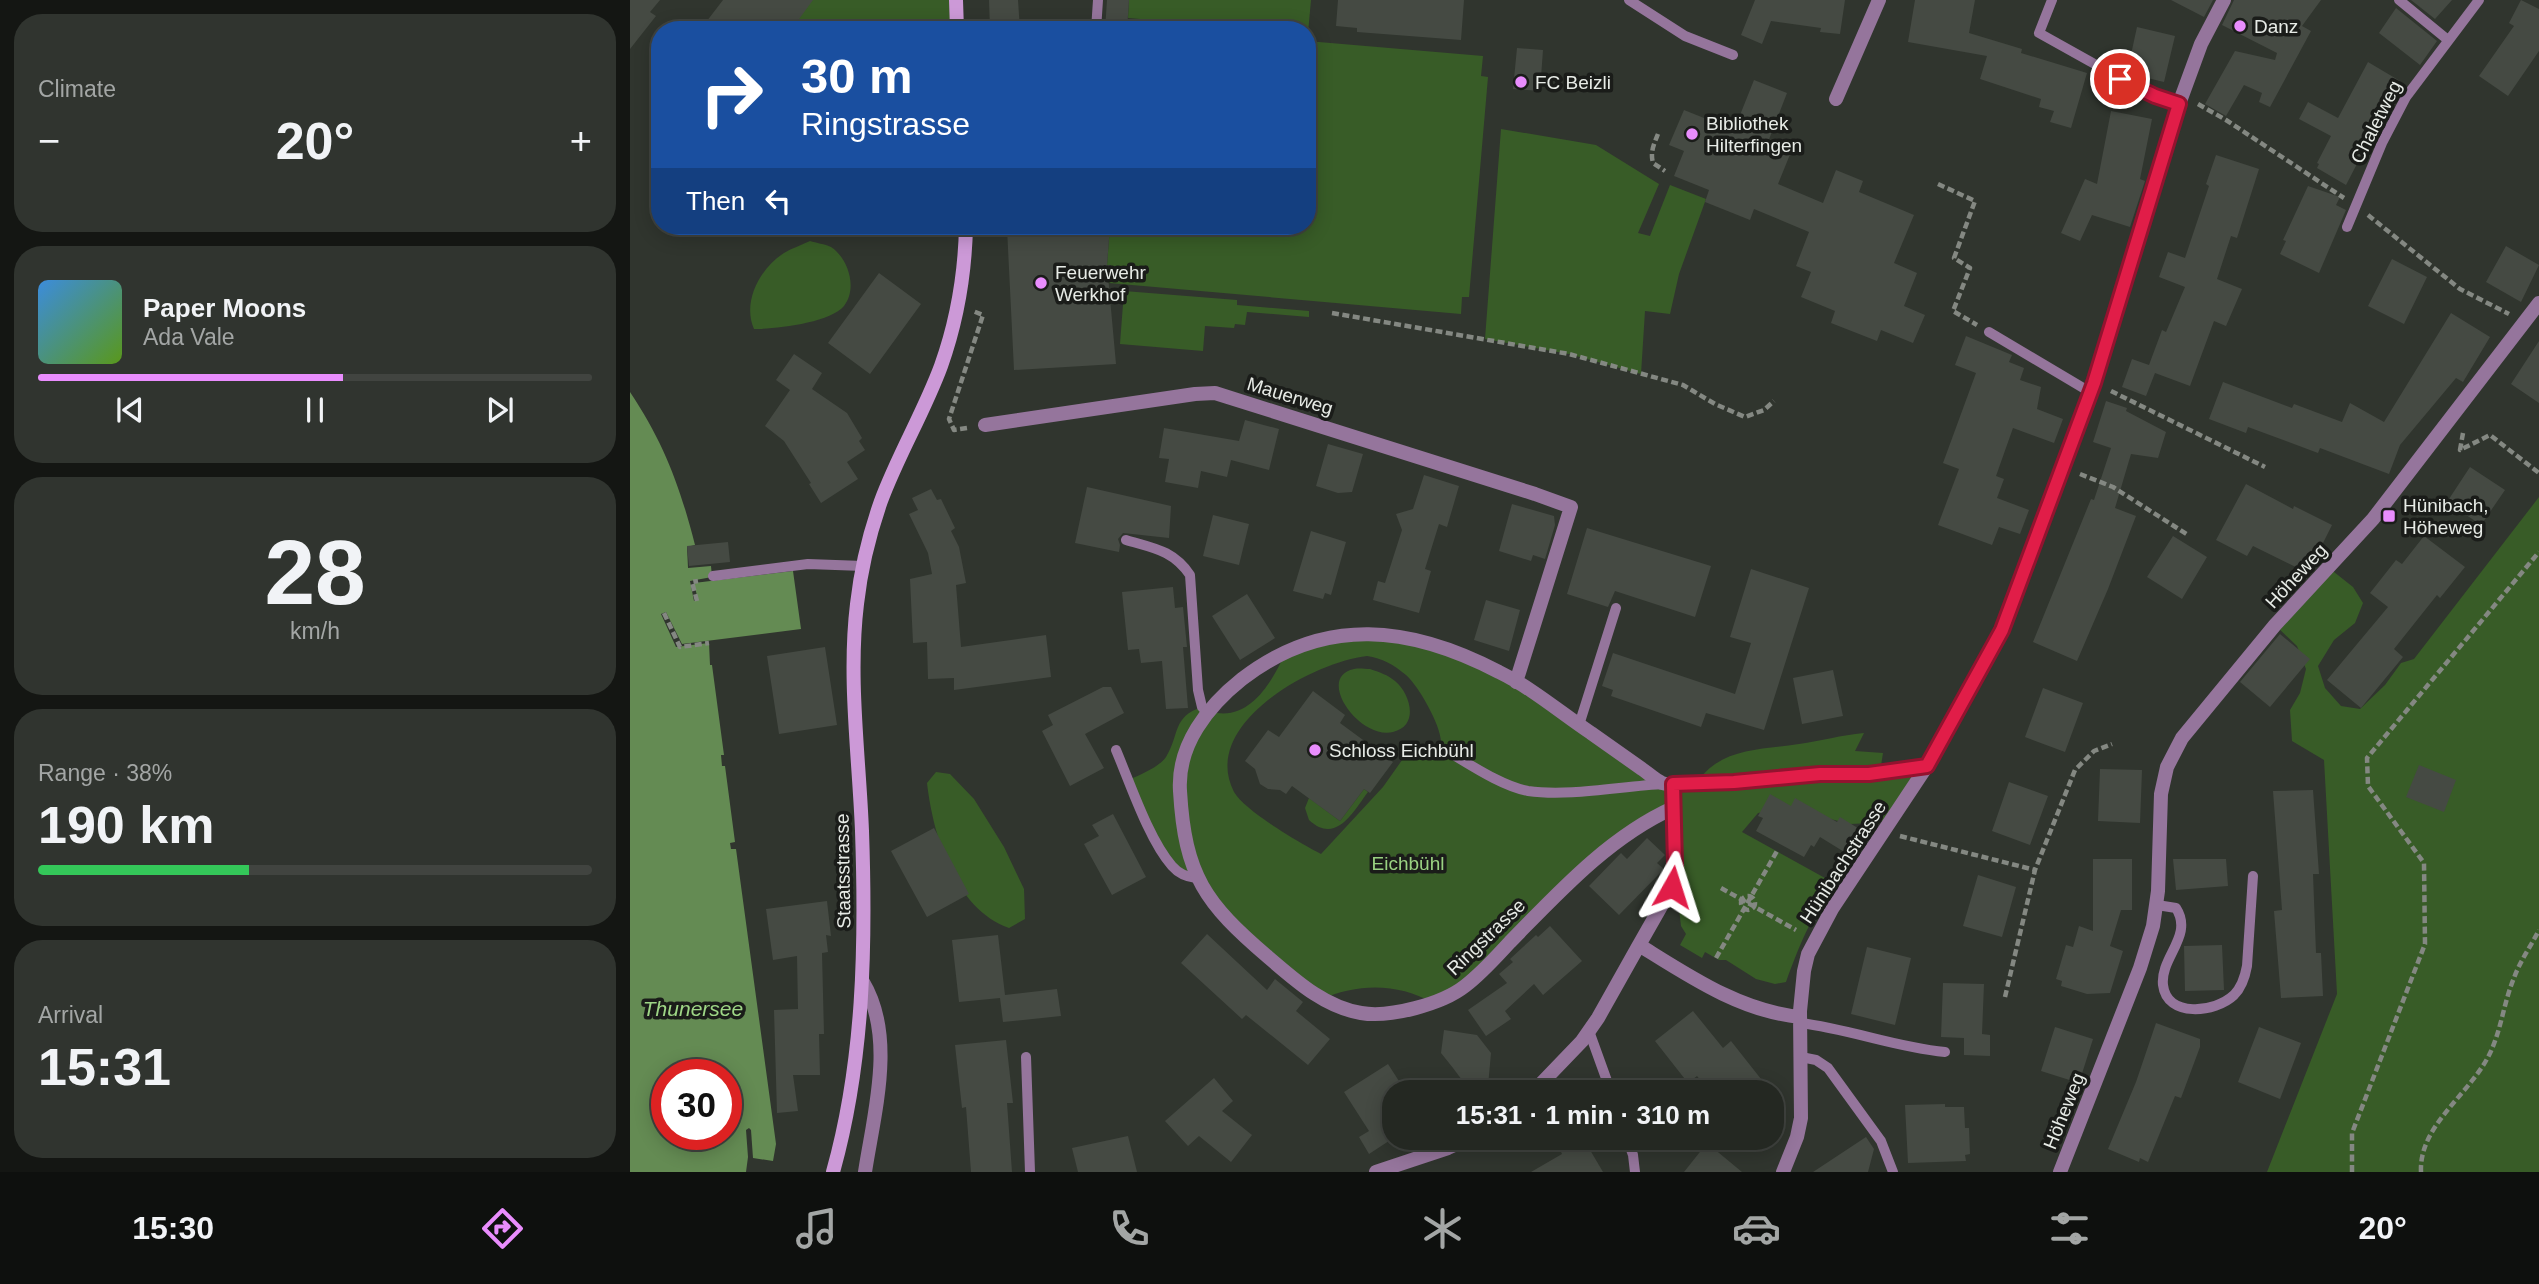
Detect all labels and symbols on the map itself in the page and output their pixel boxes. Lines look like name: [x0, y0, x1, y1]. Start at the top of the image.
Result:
place label: Danz: [2254, 16, 2298, 37]
marker: Danz: [2232, 18, 2248, 34]
pin: [2090, 49, 2150, 109]
place label: FC Beizli: [1535, 72, 1611, 93]
marker: FC Beizli: [1513, 74, 1529, 90]
street label: Chaletweg: [2346, 77, 2406, 167]
place label: Bibliothek Hilterfingen: [1706, 113, 1802, 156]
marker: Bibliothek Hilterfingen: [1684, 126, 1700, 142]
place label: Feuerwehr Werkhof: [1055, 262, 1146, 305]
marker: Feuerwehr Werkhof: [1033, 275, 1049, 291]
street label: Mauerweg: [1245, 373, 1335, 419]
place label: Hünibach, Höheweg: [2403, 495, 2489, 538]
marker: Hünibach, Höheweg: [2381, 508, 2397, 524]
street label: Höheweg: [2261, 539, 2331, 613]
place label: Schloss Eichbühl: [1329, 740, 1474, 761]
marker: Schloss Eichbühl: [1307, 742, 1323, 758]
street label: Hünibachstrasse: [1796, 797, 1890, 927]
street label: Staatsstrasse: [831, 813, 855, 929]
position arrow: [1635, 850, 1709, 924]
park label: Eichbühl: [1372, 853, 1444, 874]
street label: Ringstrasse: [1443, 895, 1529, 979]
water label: Thunersee: [643, 997, 743, 1020]
speed limit sign: 30: [651, 1059, 742, 1150]
street label: Höheweg: [2039, 1070, 2089, 1152]

